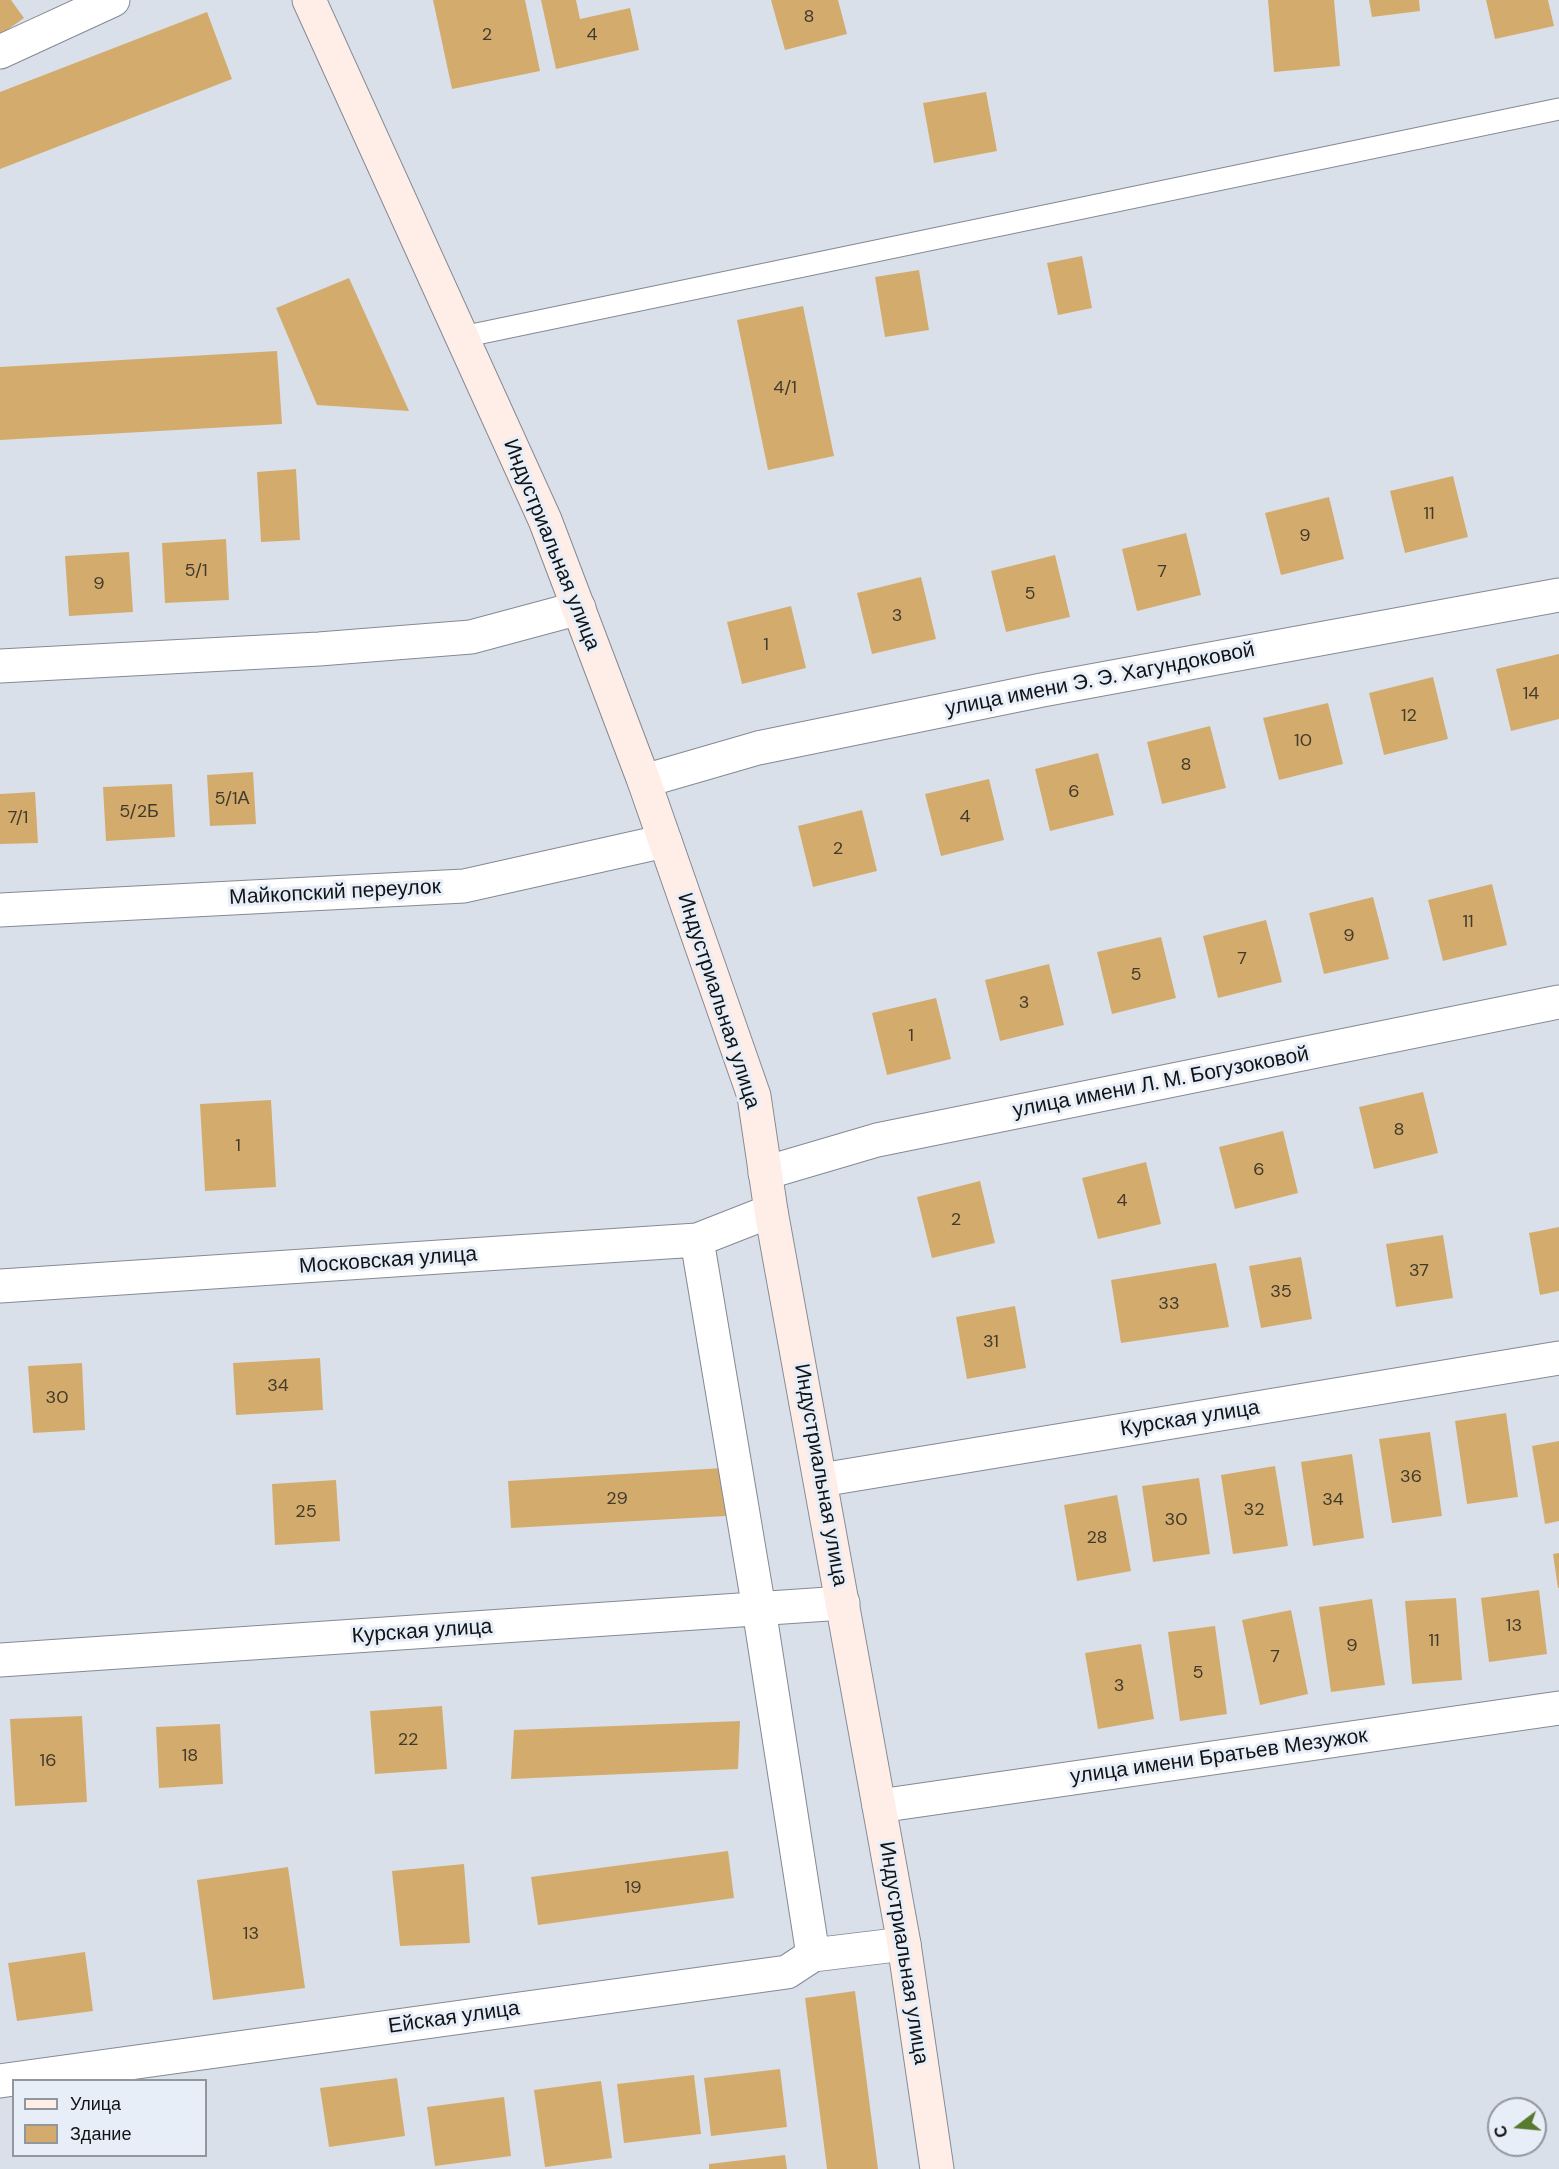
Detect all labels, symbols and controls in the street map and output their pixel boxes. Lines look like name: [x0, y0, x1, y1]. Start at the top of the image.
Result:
house number: 8: [804, 6, 814, 28]
house number: 2: [482, 24, 492, 46]
house number: 4: [587, 24, 597, 46]
house number: 4/1: [773, 377, 797, 399]
street label: Индустриальная улица: [497, 436, 605, 654]
house number: 11: [1423, 503, 1435, 525]
house number: 9: [1299, 525, 1311, 547]
house number: 5/1: [184, 560, 208, 582]
house number: 7: [1157, 561, 1167, 583]
house number: 9: [93, 573, 105, 595]
house number: 5: [1025, 583, 1035, 605]
house number: 3: [892, 605, 902, 627]
house number: 1: [763, 634, 769, 656]
street label: улица имени Э. Э. Хагундоковой: [943, 638, 1257, 722]
house number: 14: [1523, 683, 1539, 705]
house number: 12: [1401, 705, 1417, 727]
house number: 10: [1294, 730, 1312, 752]
house number: 8: [1181, 754, 1191, 776]
house number: 6: [1068, 781, 1080, 803]
house number: 5/1А: [214, 788, 250, 810]
house number: 5/2Б: [119, 801, 159, 823]
house number: 4: [960, 806, 970, 828]
house number: 7/1: [8, 807, 28, 829]
house number: 2: [833, 838, 843, 860]
street label: Майкопский переулок: [229, 875, 441, 911]
street label: Индустриальная улица: [671, 890, 765, 1112]
house number: 11: [1462, 911, 1474, 933]
house number: 9: [1343, 925, 1355, 947]
house number: 7: [1237, 948, 1247, 970]
house number: 5: [1131, 964, 1141, 986]
house number: 3: [1019, 992, 1029, 1014]
house number: 1: [908, 1025, 914, 1047]
street label: улица имени Л. М. Богузоковой: [1011, 1042, 1311, 1124]
house number: 8: [1394, 1119, 1404, 1141]
house number: 1: [235, 1135, 241, 1157]
house number: 6: [1253, 1159, 1265, 1181]
house number: 4: [1117, 1190, 1127, 1212]
house number: 2: [951, 1209, 961, 1231]
street label: Московская улица: [298, 1242, 478, 1280]
house number: 37: [1409, 1260, 1429, 1282]
house number: 35: [1270, 1281, 1292, 1303]
house number: 33: [1158, 1293, 1180, 1315]
house number: 31: [983, 1331, 999, 1353]
street label: Индустриальная улица: [788, 1362, 852, 1588]
house number: 34: [267, 1375, 289, 1397]
house number: 30: [46, 1387, 68, 1409]
street label: Курская улица: [1119, 1396, 1261, 1442]
house number: 36: [1400, 1466, 1422, 1488]
house number: 29: [606, 1488, 628, 1510]
house number: 34: [1322, 1489, 1344, 1511]
house number: 32: [1243, 1499, 1265, 1521]
house number: 25: [295, 1501, 317, 1523]
house number: 30: [1165, 1509, 1187, 1531]
house number: 28: [1086, 1527, 1108, 1549]
street label: Курская улица: [351, 1615, 493, 1649]
house number: 13: [1506, 1615, 1522, 1637]
house number: 11: [1428, 1630, 1440, 1652]
house number: 9: [1346, 1635, 1358, 1657]
house number: 7: [1270, 1646, 1280, 1668]
house number: 5: [1193, 1662, 1203, 1684]
house number: 3: [1114, 1675, 1124, 1697]
street label: улица имени Братьев Мезужок: [1069, 1724, 1369, 1790]
house number: 22: [398, 1729, 418, 1751]
house number: 18: [182, 1745, 198, 1767]
house number: 16: [40, 1750, 56, 1772]
street label: Индустриальная улица: [873, 1840, 933, 2066]
house number: 19: [625, 1877, 641, 1899]
house number: 13: [243, 1923, 259, 1945]
street label: Ейская улица: [387, 1996, 521, 2040]
legend: [12, 2079, 207, 2157]
text: Улица: [70, 2092, 121, 2116]
north arrow: [1487, 2097, 1547, 2157]
text: Здание: [70, 2122, 131, 2146]
text: С: [1489, 2123, 1513, 2140]

